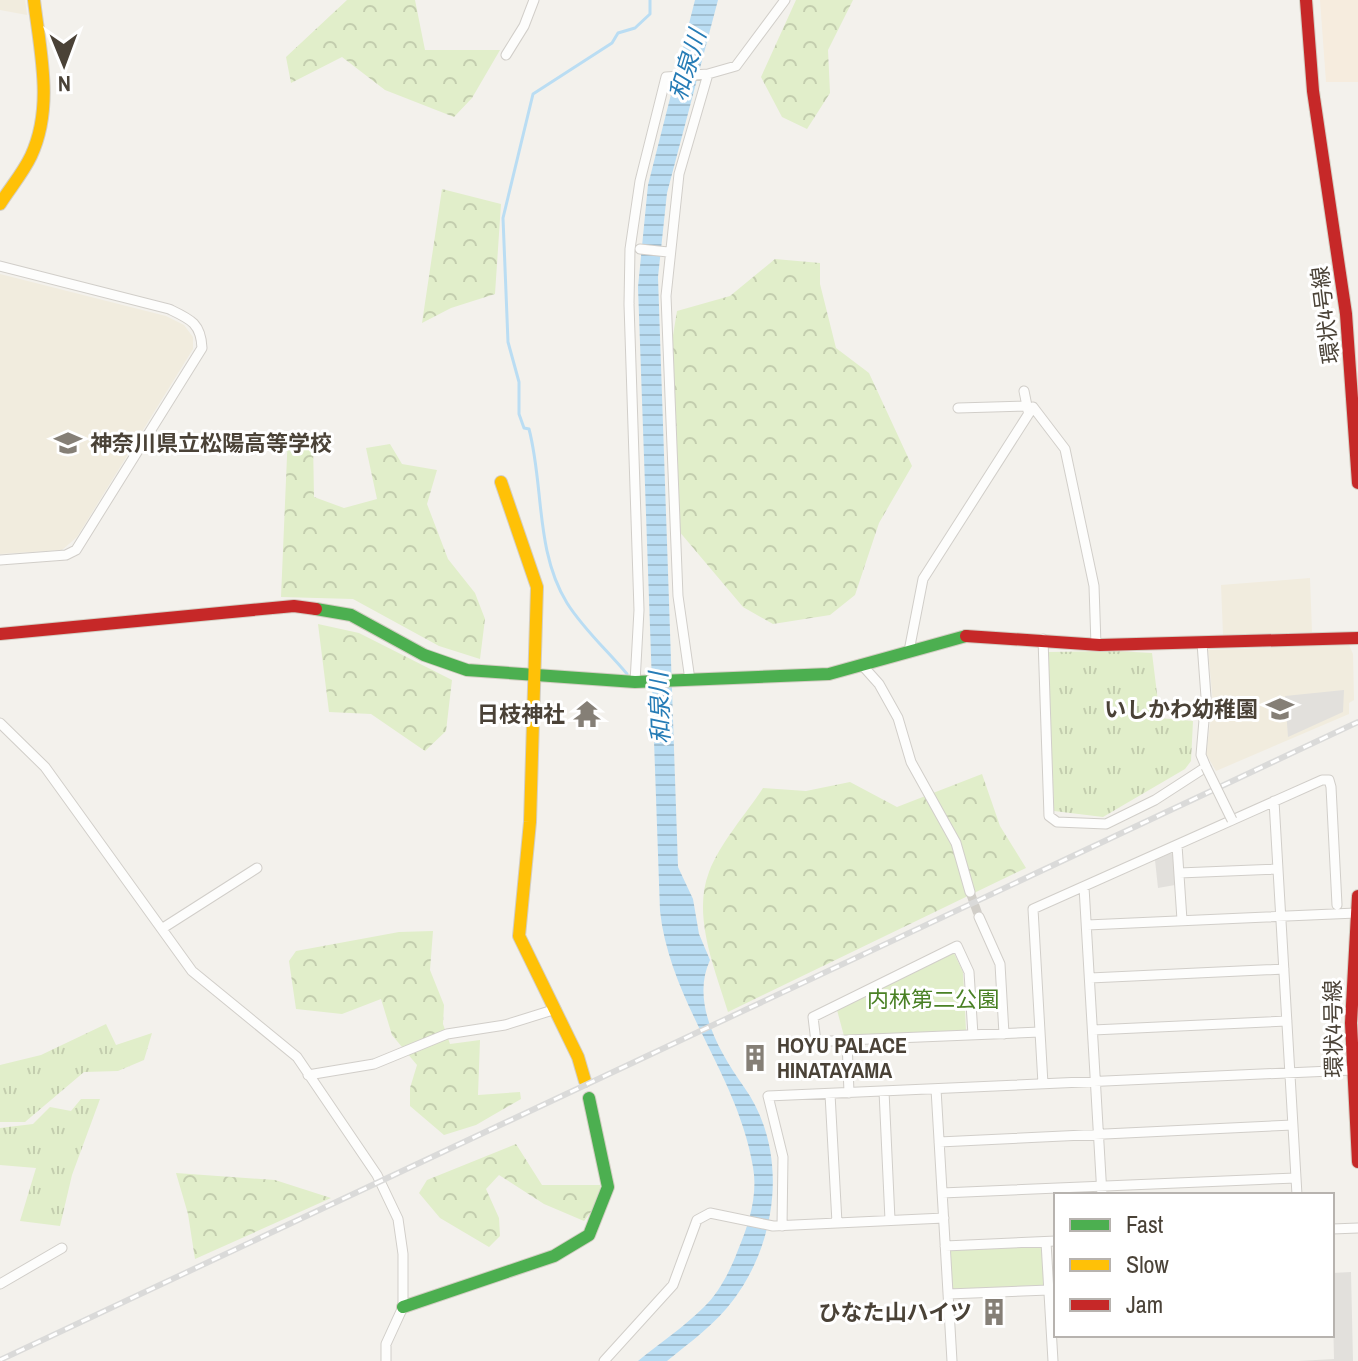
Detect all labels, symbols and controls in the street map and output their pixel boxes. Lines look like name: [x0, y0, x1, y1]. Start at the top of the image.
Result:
water label: 和泉川: [661, 23, 714, 104]
north arrow: [24, 24, 104, 104]
text: N: [58, 69, 71, 99]
street label: 環状4号線: [1304, 265, 1346, 365]
school or university icon: 神奈川県立松陽高等学校: [53, 428, 83, 458]
place label: 神奈川県立松陽高等学校: [90, 428, 332, 458]
water label: 和泉川: [642, 668, 676, 745]
place label: いしかわ幼稚園: [1104, 694, 1258, 724]
school or university icon: いしかわ幼稚園: [1265, 694, 1295, 724]
place label: 日枝神社: [477, 699, 565, 729]
temple icon: 日枝神社: [572, 699, 602, 729]
street label: 環状4号線: [1317, 980, 1349, 1078]
park label: 内林第二公園: [867, 984, 999, 1014]
place label: HOYU PALACE HINATAYAMA: [777, 1030, 907, 1085]
building icon: HOYU PALACE HINATAYAMA: [740, 1043, 770, 1073]
legend: [1054, 1193, 1334, 1337]
text: Fast: [1126, 1208, 1164, 1240]
text: Slow: [1126, 1248, 1169, 1280]
text: Jam: [1126, 1288, 1163, 1320]
place label: ひなた山ハイツ: [818, 1297, 972, 1327]
building icon: ひなた山ハイツ: [979, 1297, 1009, 1327]

